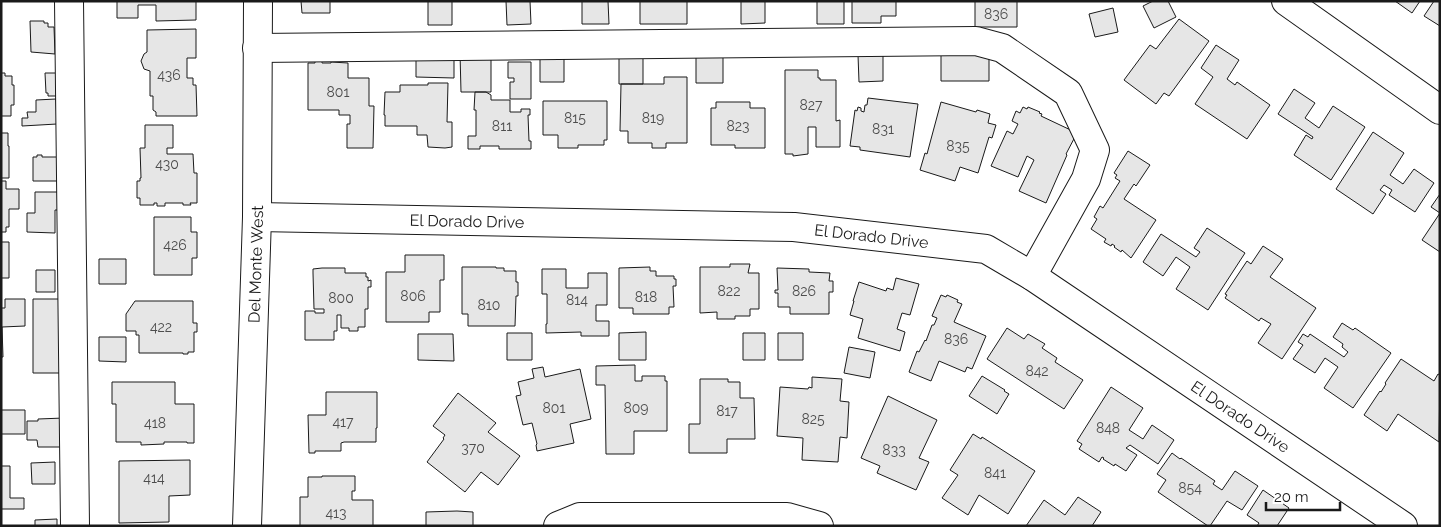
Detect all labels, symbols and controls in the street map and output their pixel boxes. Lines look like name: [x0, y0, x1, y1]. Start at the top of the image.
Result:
house number: 836: [984, 6, 1008, 22]
house number: 436: [157, 67, 181, 83]
house number: 801: [327, 84, 349, 100]
house number: 827: [799, 97, 823, 113]
house number: 815: [564, 110, 586, 126]
house number: 819: [642, 110, 664, 126]
house number: 811: [492, 118, 512, 134]
house number: 823: [726, 118, 750, 134]
house number: 831: [872, 121, 894, 137]
house number: 835: [946, 138, 970, 154]
house number: 430: [155, 156, 179, 172]
street label: Del Monte West: [245, 205, 267, 323]
street label: El Dorado Drive: [409, 211, 525, 232]
street label: El Dorado Drive: [813, 220, 929, 252]
house number: 426: [163, 237, 187, 253]
house number: 822: [718, 283, 740, 299]
house number: 826: [792, 283, 816, 299]
house number: 806: [400, 288, 426, 304]
house number: 818: [635, 289, 657, 305]
house number: 800: [328, 290, 354, 306]
house number: 814: [566, 292, 588, 308]
house number: 810: [478, 297, 500, 313]
house number: 422: [150, 319, 172, 335]
house number: 836: [944, 331, 968, 347]
house number: 842: [1025, 363, 1049, 379]
street label: El Dorado Drive: [1187, 377, 1293, 457]
house number: 801: [543, 400, 565, 416]
house number: 809: [623, 400, 649, 416]
house number: 817: [716, 403, 738, 419]
house number: 825: [801, 411, 825, 427]
house number: 417: [332, 414, 354, 430]
house number: 418: [144, 415, 166, 431]
house number: 848: [1096, 420, 1120, 436]
house number: 370: [461, 440, 485, 456]
house number: 833: [882, 442, 906, 458]
house number: 841: [984, 465, 1006, 481]
house number: 414: [143, 470, 165, 486]
house number: 854: [1178, 480, 1202, 496]
scale bar: [1266, 480, 1340, 512]
text: 20 m: [1274, 488, 1309, 506]
house number: 413: [325, 505, 347, 521]

